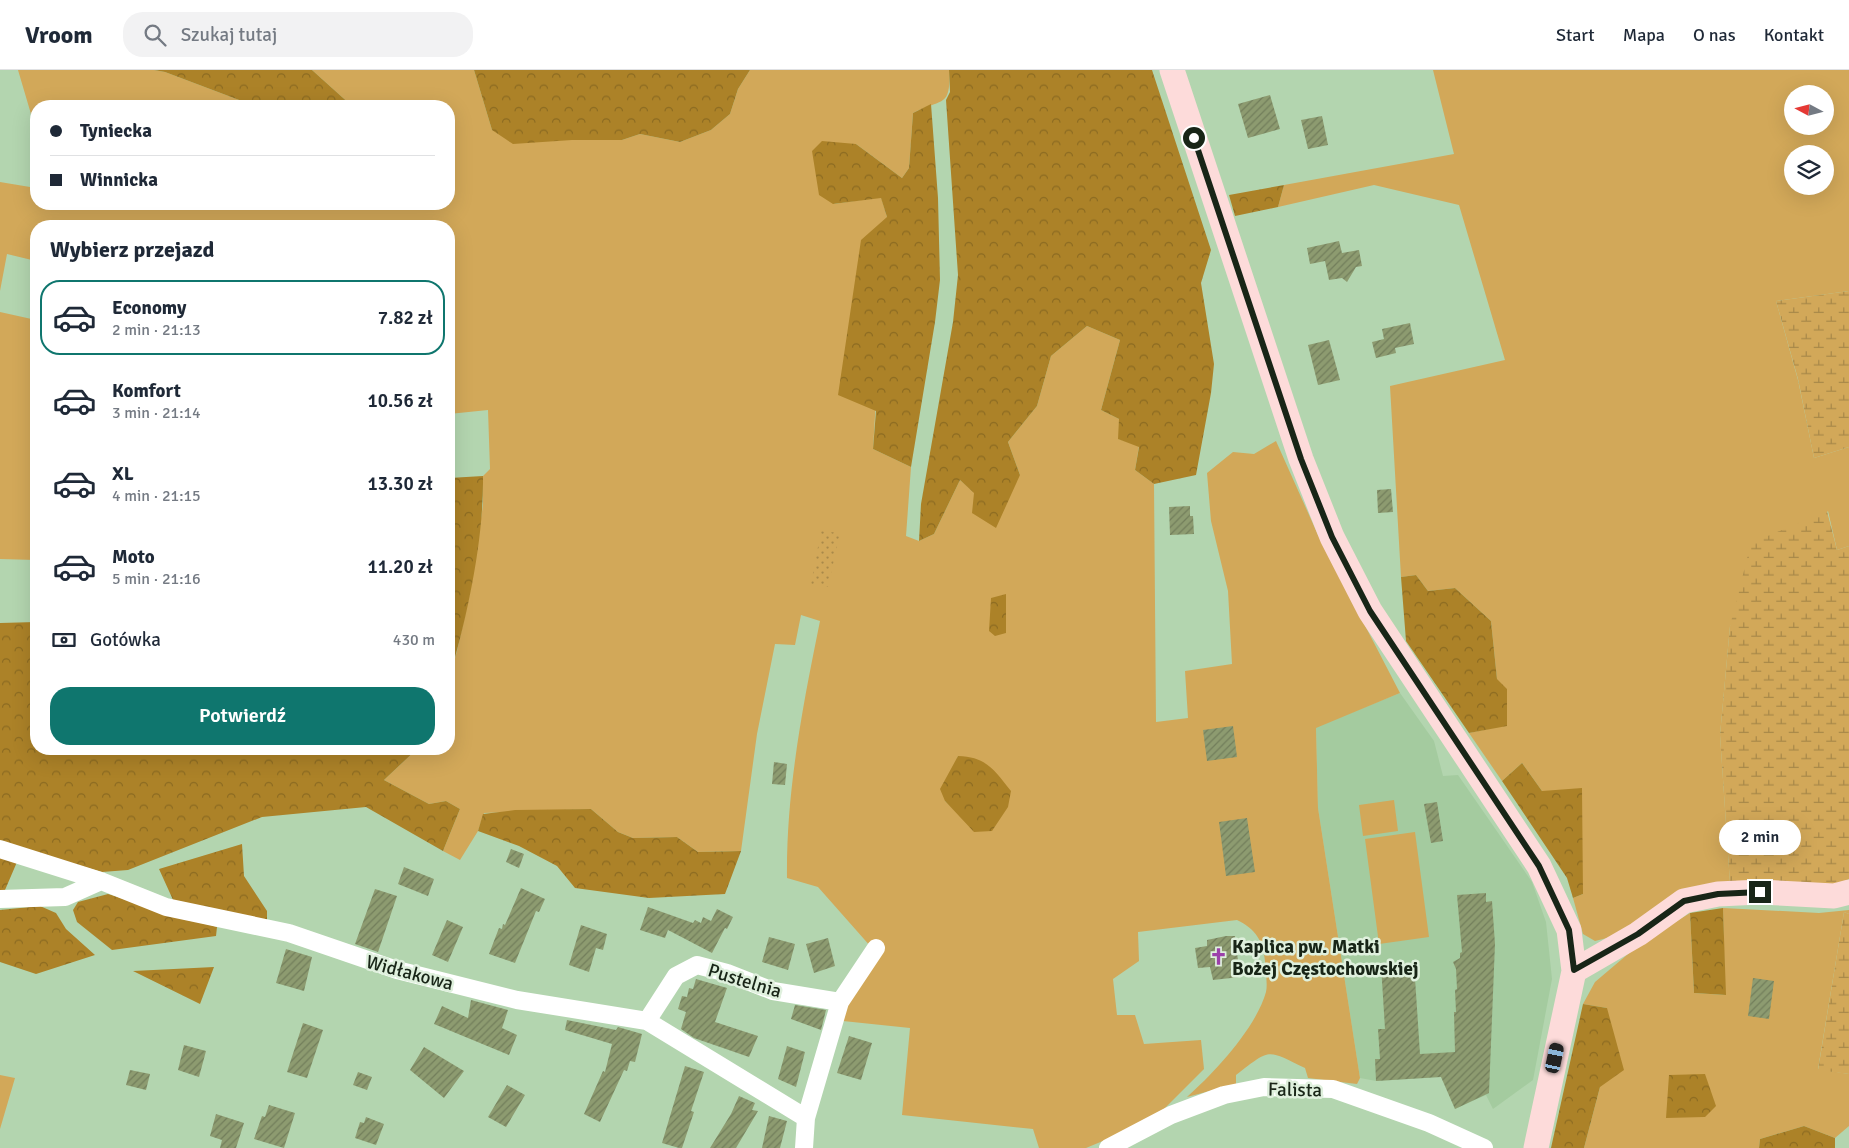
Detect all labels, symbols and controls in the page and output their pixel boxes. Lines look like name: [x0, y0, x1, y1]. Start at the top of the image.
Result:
search box: [123, 12, 473, 57]
text: Vroom: [25, 20, 93, 50]
icon: search: [141, 21, 169, 49]
text: Szukaj tutaj: [181, 23, 277, 47]
text: Start: [1556, 24, 1595, 46]
text: Mapa: [1623, 24, 1665, 46]
text: O nas: [1693, 24, 1736, 46]
text: Kontakt: [1764, 24, 1824, 46]
north arrow: [1784, 85, 1834, 135]
map controls: [1784, 85, 1834, 195]
text: Tyniecka: [80, 119, 152, 143]
route start: [1183, 127, 1205, 149]
button: layers: [1784, 145, 1834, 195]
text: Winnicka: [80, 168, 158, 192]
text: Wybierz przejazd: [50, 236, 214, 263]
icon: car: [52, 295, 97, 340]
text: Economy: [112, 296, 186, 320]
text: 7.82 zł: [378, 306, 433, 330]
text: 2 min · 21:13: [112, 320, 201, 340]
icon: car: [52, 378, 97, 423]
text: Komfort: [112, 379, 181, 403]
text: 10.56 zł: [367, 389, 433, 413]
text: 3 min · 21:14: [112, 403, 201, 423]
icon: car: [52, 461, 97, 506]
text: XL: [112, 462, 134, 486]
text: 13.30 zł: [367, 472, 433, 496]
text: 4 min · 21:15: [112, 486, 201, 506]
icon: car: [52, 544, 97, 589]
text: Moto: [112, 545, 155, 569]
text: 11.20 zł: [367, 555, 433, 579]
text: 5 min · 21:16: [112, 569, 201, 589]
icon: cash: [50, 626, 78, 654]
text: Gotówka: [90, 628, 161, 652]
text: 430 m: [393, 630, 435, 650]
button: Potwierdź: [50, 687, 435, 745]
callout: 2 min: [1719, 820, 1801, 854]
text: 2 min: [1741, 827, 1779, 847]
route end: [1749, 881, 1771, 903]
place label: Kaplica pw. Matki Bożej Częstochowskiej: [1232, 935, 1419, 981]
church icon: Kaplica pw. Matki Bożej Częstochowskiej: [1208, 947, 1228, 967]
street label: Widłakowa: [363, 950, 456, 996]
street label: Pustelnia: [705, 958, 785, 1004]
car: [1544, 1042, 1565, 1074]
street label: Falista: [1268, 1078, 1322, 1102]

